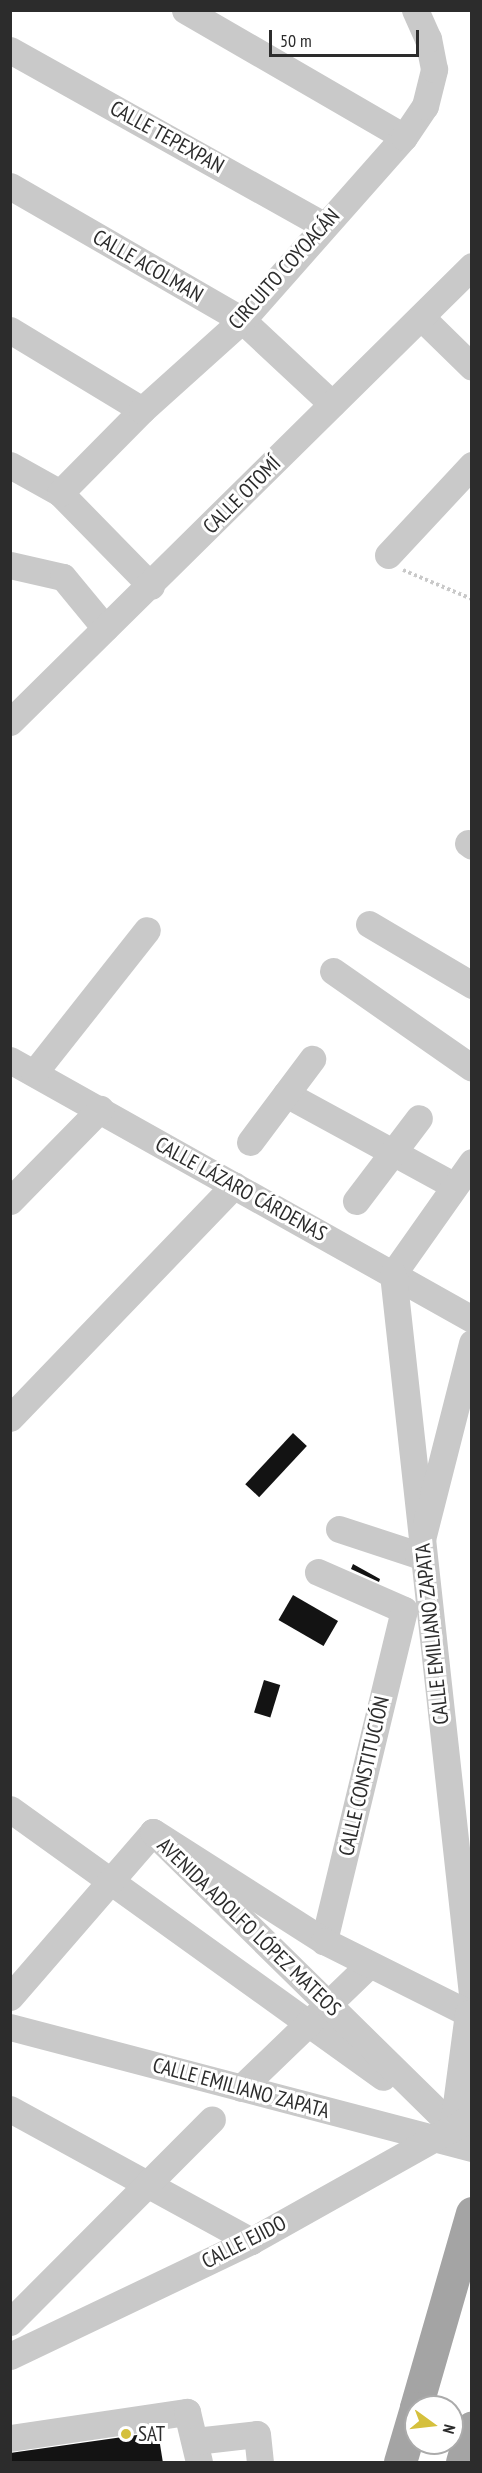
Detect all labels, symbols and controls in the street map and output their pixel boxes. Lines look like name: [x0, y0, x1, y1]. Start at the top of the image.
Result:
scale bar: [272, 18, 422, 56]
text: 50 m: [280, 29, 312, 52]
street label: CALLE TEPEXPAN: [105, 95, 229, 179]
street label: CIRCUITO COYOACÁN: [223, 203, 345, 335]
street label: CALLE ACOLMAN: [88, 224, 208, 308]
street label: CALLE OTOMÍ: [198, 451, 286, 539]
street label: CALLE LÁZARO CÁRDENAS: [151, 1131, 331, 1247]
street label: CALLE EMILIANO ZAPATA: [410, 1542, 454, 1726]
street label: CALLE CONSTITUCIÓN: [333, 1694, 395, 1858]
street label: AVENIDA ADOLFO LÓPEZ MATEOS: [151, 1832, 347, 2022]
street label: CALLE EMILIANO ZAPATA: [150, 2052, 332, 2124]
street label: CALLE EJIDO: [198, 2210, 290, 2274]
north arrow: [404, 2395, 464, 2455]
place label: SAT: [138, 2421, 165, 2447]
text: N: [439, 2422, 460, 2436]
marker: SAT: [119, 2427, 133, 2441]

